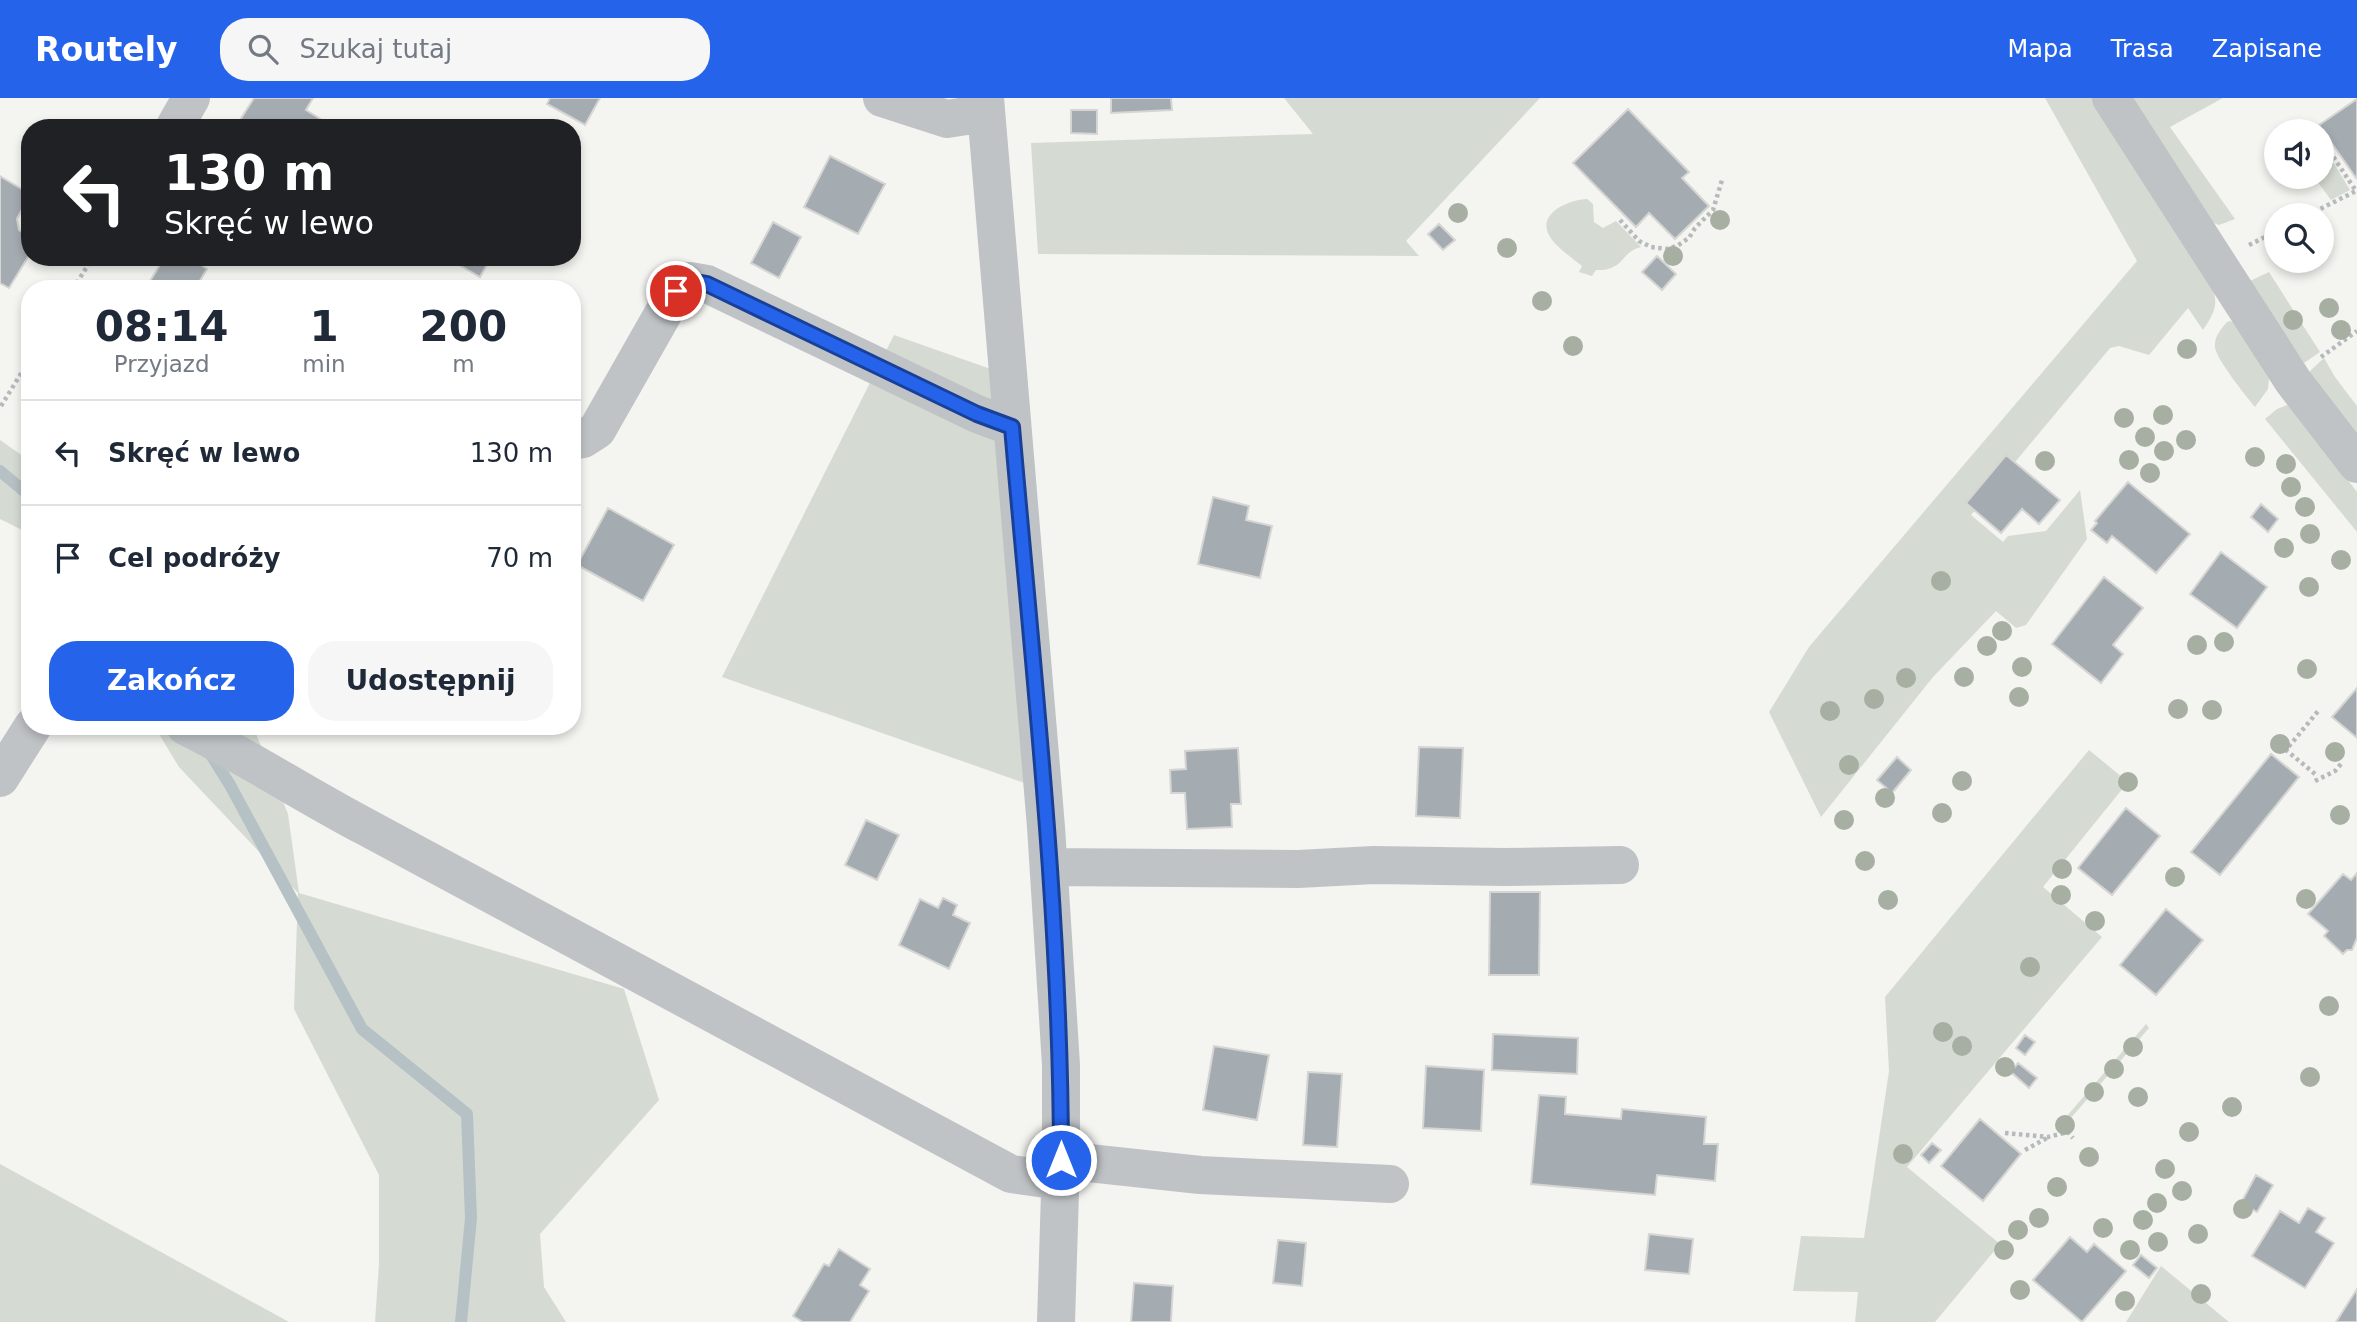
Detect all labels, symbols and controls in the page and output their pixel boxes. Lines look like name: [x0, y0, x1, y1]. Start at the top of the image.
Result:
search box: [220, 18, 710, 81]
text: Routely: [35, 30, 178, 69]
icon: search: [244, 30, 282, 68]
text: Szukaj tutaj: [300, 34, 452, 64]
text: Mapa: [2007, 35, 2073, 63]
text: Trasa: [2111, 35, 2174, 63]
text: Zapisane: [2212, 35, 2322, 63]
map controls: [2264, 119, 2334, 273]
button: sound: [2264, 119, 2334, 189]
text: 130 m: [164, 145, 334, 202]
icon: left: [49, 147, 140, 238]
button: search: [2264, 203, 2334, 273]
text: Skręć w lewo: [164, 204, 374, 242]
pin: [646, 261, 706, 321]
icon: arrive: [657, 272, 695, 310]
text: 08:14: [95, 302, 229, 351]
text: 1: [309, 302, 339, 351]
text: 200: [420, 302, 507, 351]
text: Przyjazd: [114, 351, 210, 377]
text: min: [302, 351, 346, 377]
text: m: [452, 351, 475, 377]
icon: left: [49, 434, 87, 472]
text: Skręć w lewo: [108, 438, 300, 468]
text: 130 m: [470, 438, 553, 468]
icon: arrive: [49, 539, 87, 577]
text: Cel podróży: [108, 543, 281, 573]
text: 70 m: [486, 543, 553, 573]
button: Zakończ: [49, 641, 294, 721]
button: Udostępnij: [308, 641, 553, 721]
position arrow: [1024, 1123, 1098, 1197]

